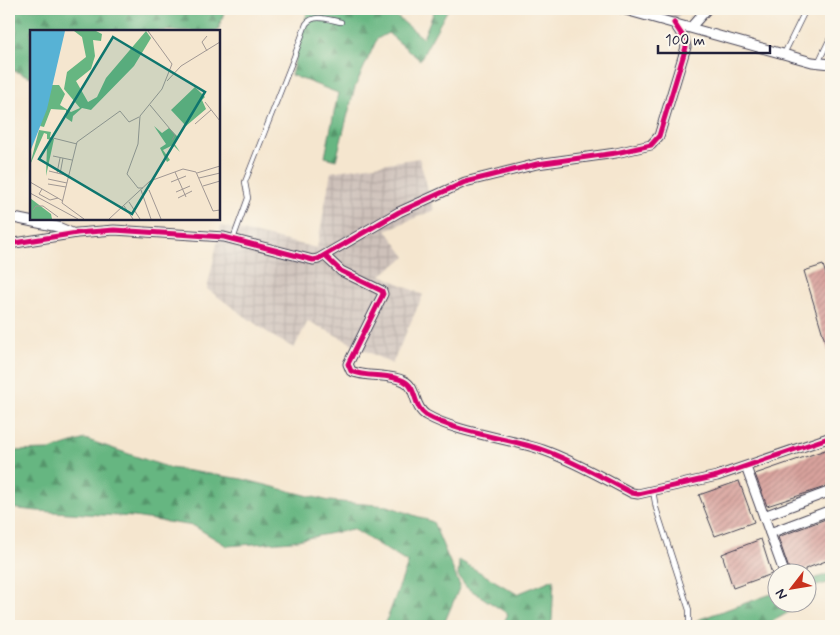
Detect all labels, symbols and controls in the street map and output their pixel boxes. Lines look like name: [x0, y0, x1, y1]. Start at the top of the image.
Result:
scale bar: [658, 22, 770, 54]
inset map: [30, 30, 220, 220]
text: 100 m: [665, 31, 705, 51]
north arrow: [768, 562, 818, 612]
text: N: [772, 586, 792, 603]

